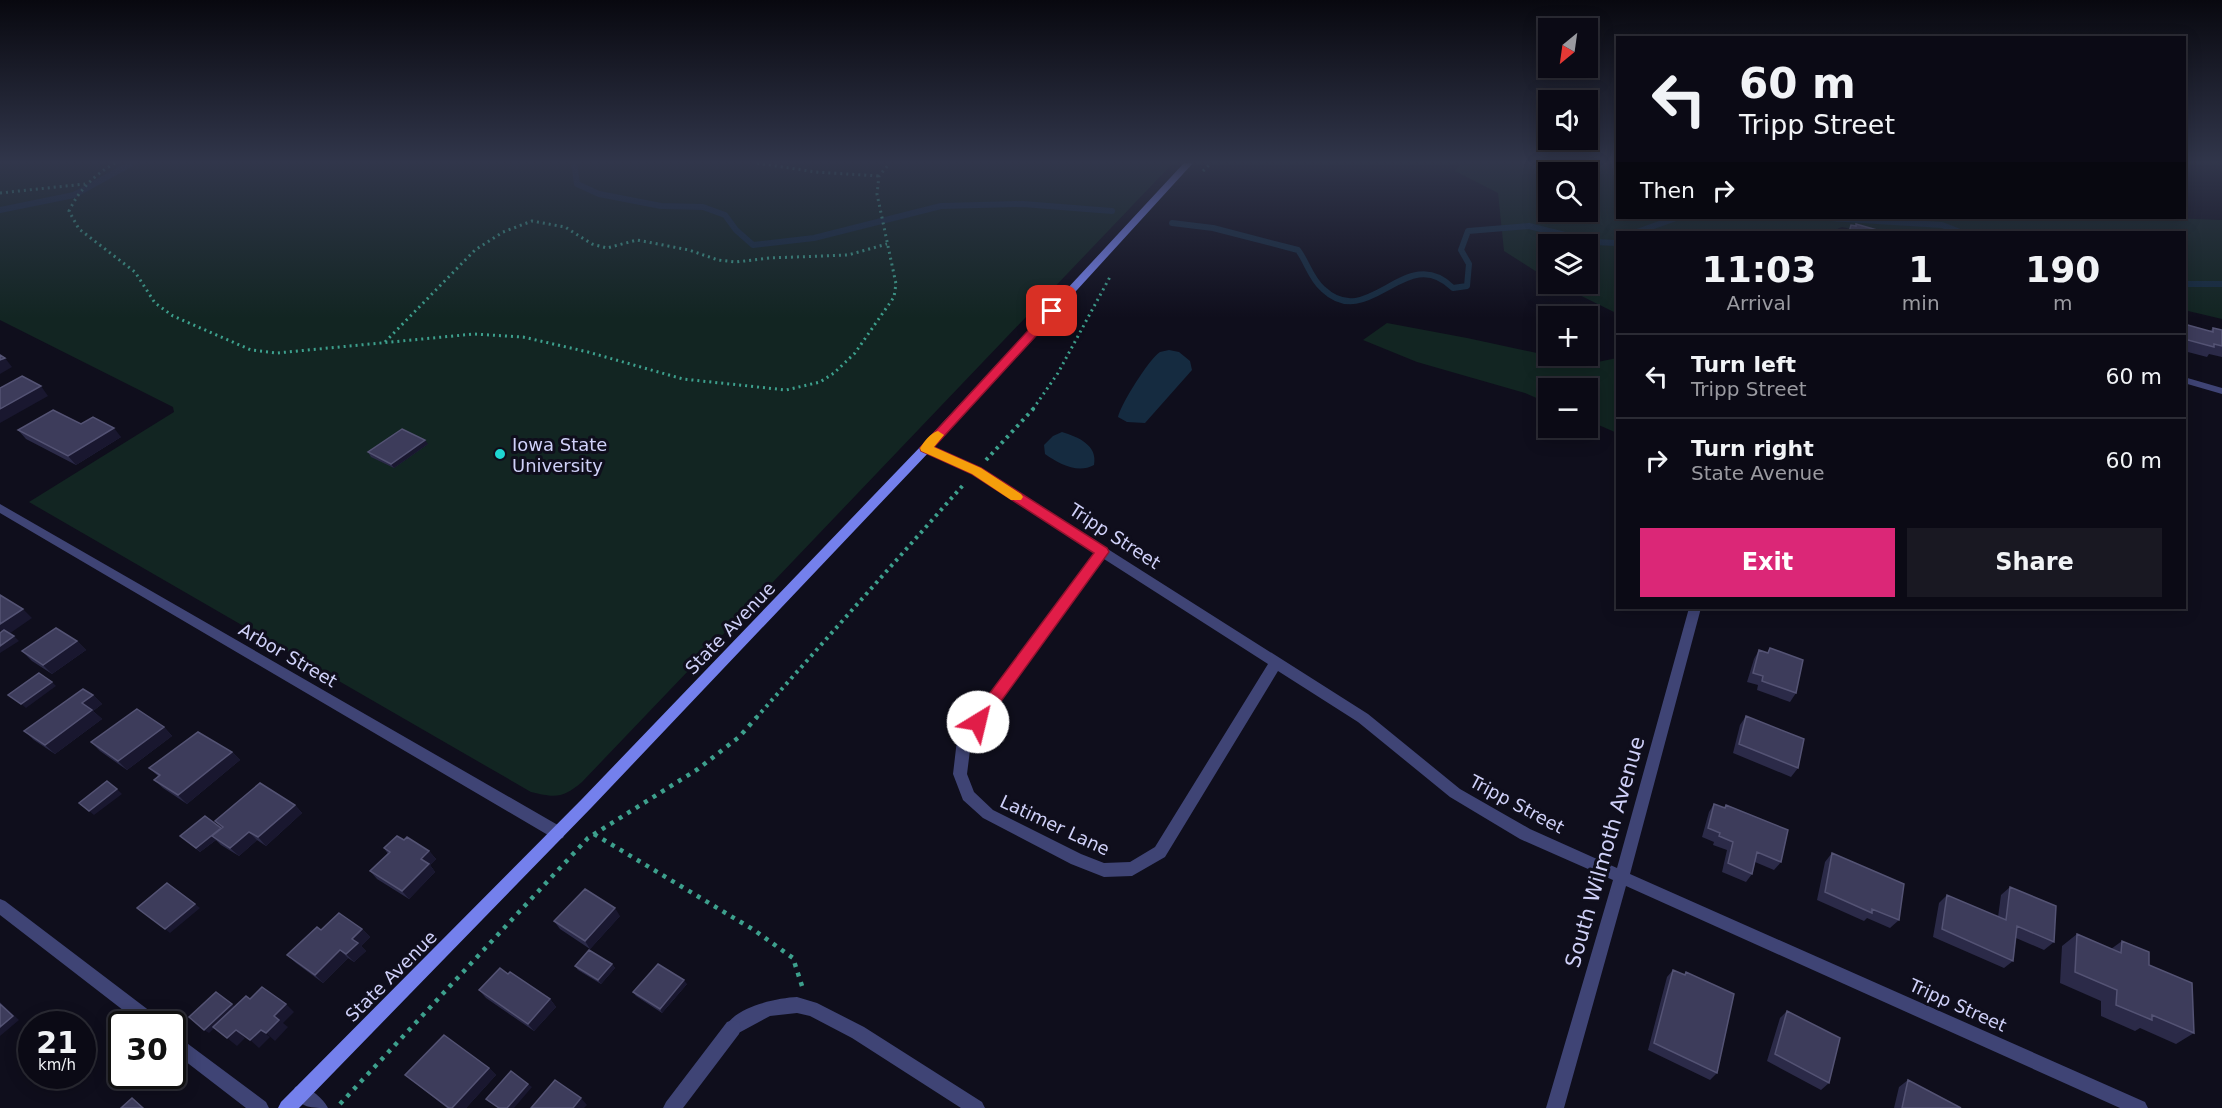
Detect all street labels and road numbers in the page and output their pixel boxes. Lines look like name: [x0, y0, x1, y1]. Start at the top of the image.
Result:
street label: Tripp Street: [1065, 498, 1164, 573]
street label: State Avenue: [681, 577, 779, 679]
street label: Arbor Street: [235, 618, 341, 692]
street label: South Wilmoth Avenue: [1560, 734, 1650, 970]
street label: Tripp Street: [1465, 770, 1568, 838]
street label: Latimer Lane: [997, 790, 1113, 860]
street label: State Avenue: [341, 926, 441, 1026]
street label: Tripp Street: [1905, 974, 2010, 1036]

